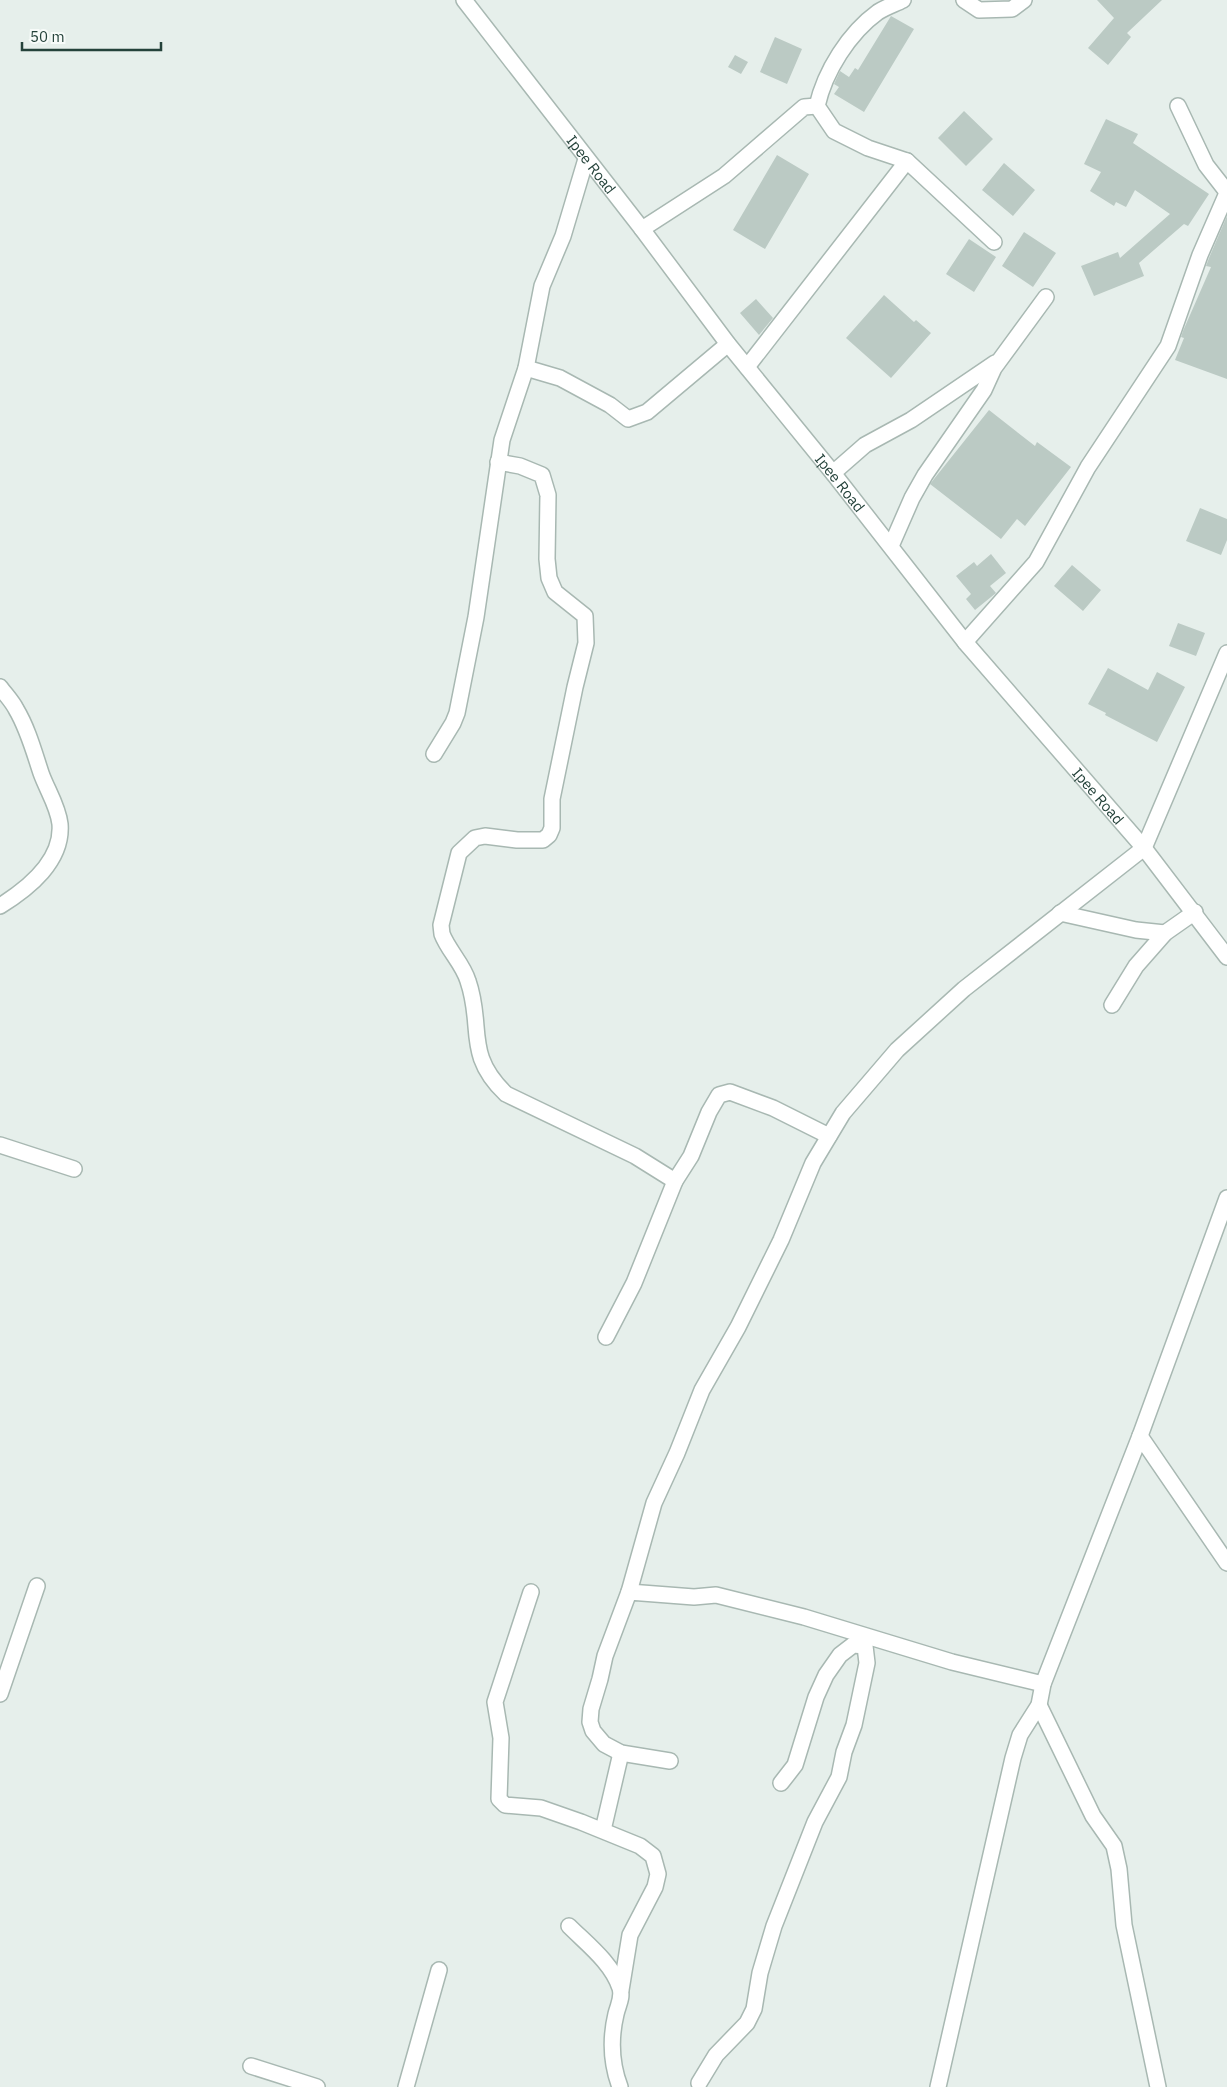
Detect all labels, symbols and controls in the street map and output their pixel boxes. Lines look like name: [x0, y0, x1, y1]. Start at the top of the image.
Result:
scale bar: [22, 20, 161, 52]
text: 50 m: [30, 27, 65, 46]
street label: Ipee Road: [563, 131, 620, 197]
street label: Ipee Road: [811, 449, 869, 516]
street label: Ipee Road: [1069, 763, 1128, 828]

